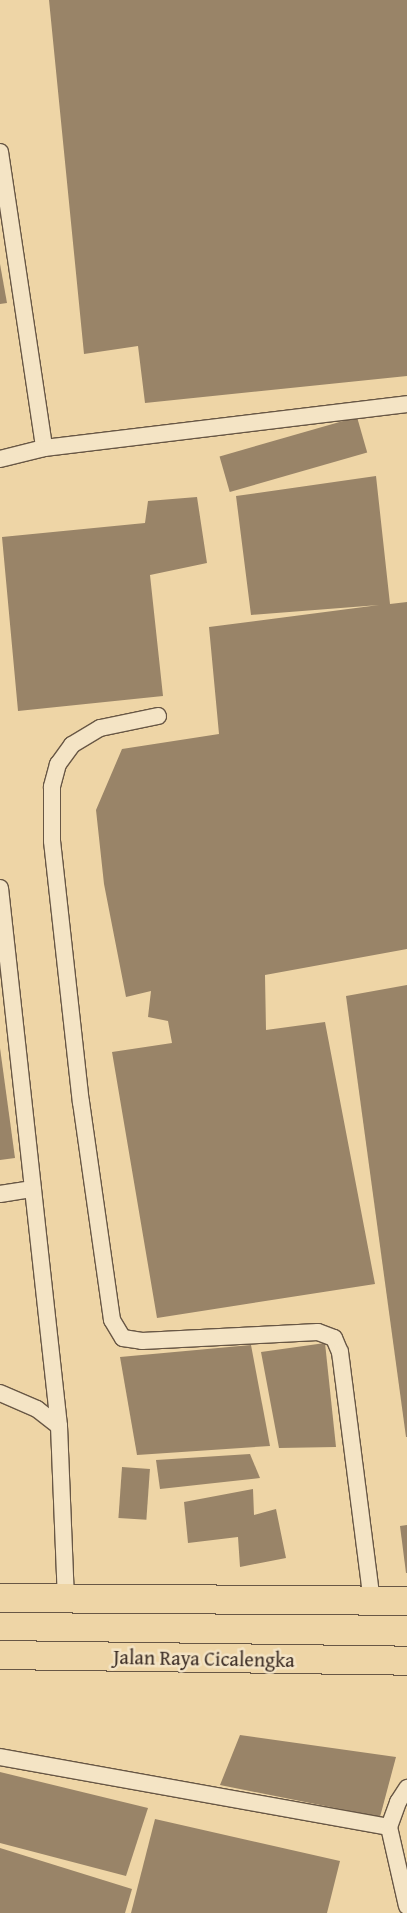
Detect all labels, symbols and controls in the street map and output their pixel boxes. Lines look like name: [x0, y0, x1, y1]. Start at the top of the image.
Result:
street label: Jalan Raya Cicalengka: [113, 1644, 295, 1672]

